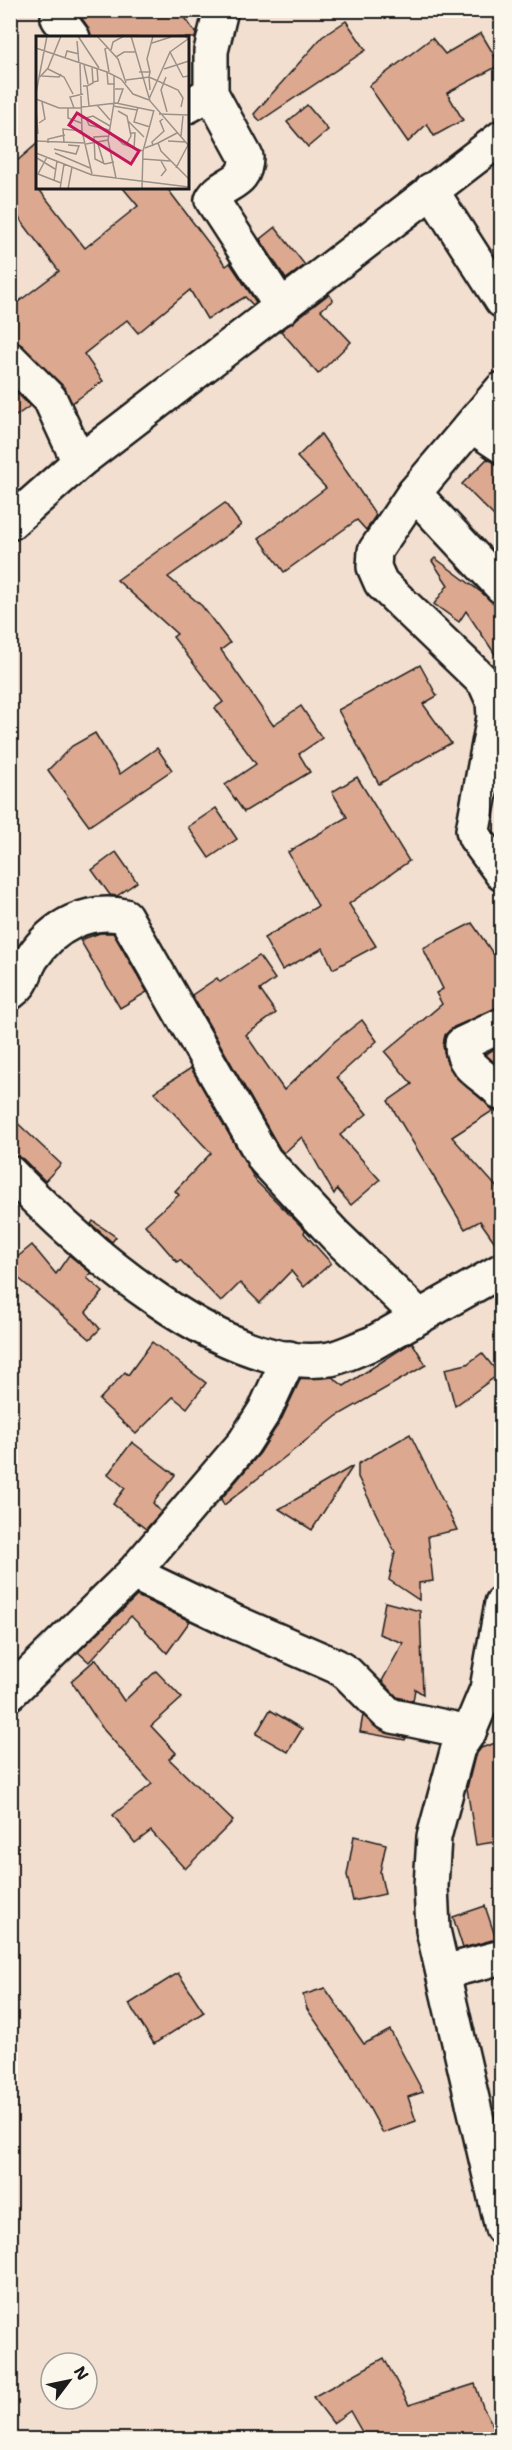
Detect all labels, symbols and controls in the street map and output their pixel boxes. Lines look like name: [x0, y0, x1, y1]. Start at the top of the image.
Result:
inset map: [36, 36, 189, 189]
north arrow: [39, 2351, 99, 2411]
text: N: [69, 2362, 94, 2384]

